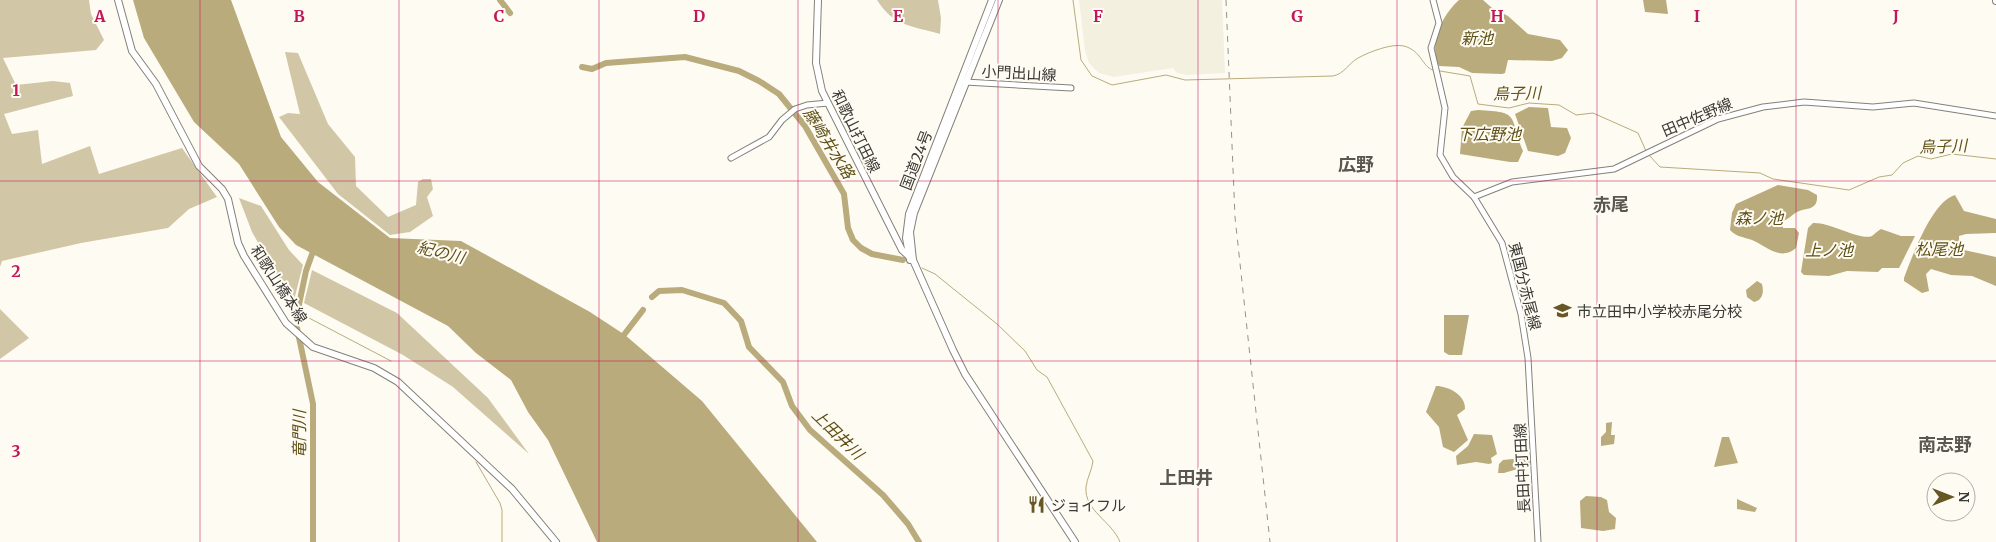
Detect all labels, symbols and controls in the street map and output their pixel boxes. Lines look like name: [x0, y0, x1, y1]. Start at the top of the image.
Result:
text: A: [93, 6, 106, 26]
text: B: [293, 6, 305, 26]
text: C: [494, 6, 504, 26]
text: D: [693, 6, 705, 26]
text: E: [893, 6, 904, 26]
text: F: [1093, 6, 1103, 26]
text: G: [1291, 6, 1303, 26]
text: H: [1490, 6, 1504, 26]
text: I: [1694, 6, 1700, 26]
text: J: [1892, 6, 1899, 26]
water label: 新池: [1461, 28, 1495, 48]
street label: 小門出山線: [981, 62, 1057, 84]
text: 1: [12, 80, 20, 100]
water label: 烏子川: [1493, 83, 1543, 103]
street label: 和歌山打田線: [828, 86, 884, 176]
street label: 田中佐野線: [1659, 94, 1735, 140]
water label: 藤崎井水路: [799, 104, 860, 184]
water label: 下広野池: [1457, 124, 1523, 144]
street label: 国道24号: [896, 127, 936, 193]
water label: 烏子川: [1919, 135, 1969, 157]
district label: 広野: [1338, 153, 1374, 176]
district label: 赤尾: [1593, 193, 1629, 216]
water label: 森ノ池: [1735, 208, 1785, 228]
water label: 紀の川: [415, 236, 469, 268]
water label: 松尾池: [1915, 239, 1965, 259]
street label: 東国分赤尾線: [1505, 240, 1545, 332]
water label: 上ノ池: [1805, 240, 1855, 260]
street label: 和歌山橋本線: [247, 241, 311, 327]
text: 2: [11, 261, 21, 281]
school or university icon: 市立田中小学校赤尾分校: [1553, 301, 1573, 321]
place label: 市立田中小学校赤尾分校: [1577, 302, 1742, 321]
water label: 上田井川: [808, 405, 869, 465]
water label: 竜門川: [289, 408, 309, 458]
street label: 長田中打田線: [1510, 423, 1534, 513]
district label: 南志野: [1918, 433, 1972, 456]
text: 3: [11, 441, 21, 461]
district label: 上田井: [1159, 466, 1213, 489]
north arrow: [1926, 472, 1976, 522]
text: N: [1955, 491, 1973, 503]
restaurant icon: ジョイフル: [1027, 495, 1047, 515]
place label: ジョイフル: [1051, 496, 1126, 515]

